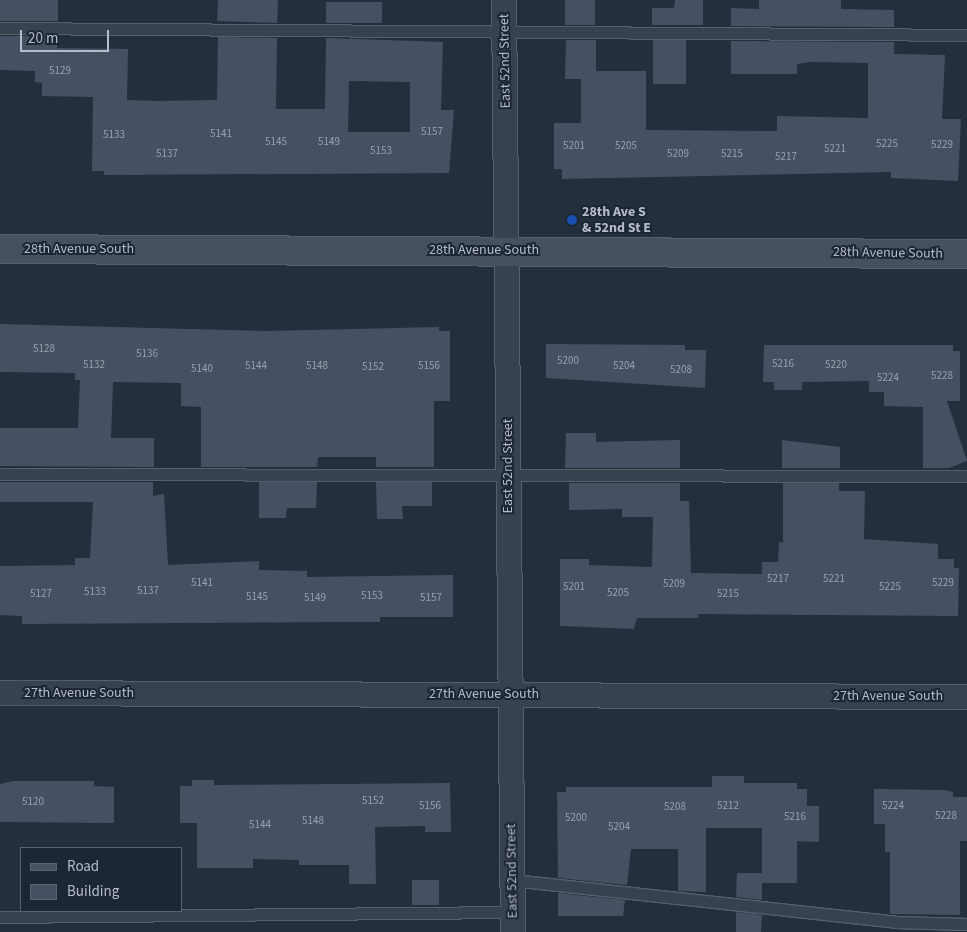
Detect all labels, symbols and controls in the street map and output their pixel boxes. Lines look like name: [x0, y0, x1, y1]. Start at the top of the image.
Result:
street label: East 52nd Street: [496, 13, 514, 109]
scale bar: [22, 20, 111, 52]
text: 20 m: [28, 28, 58, 49]
house number: 5129: [49, 64, 71, 78]
house number: 5157: [421, 125, 443, 139]
house number: 5141: [210, 127, 232, 141]
house number: 5133: [103, 128, 125, 142]
house number: 5145: [265, 135, 287, 149]
house number: 5149: [318, 135, 340, 149]
house number: 5225: [876, 137, 898, 151]
house number: 5229: [931, 138, 953, 152]
house number: 5201: [563, 139, 585, 153]
house number: 5205: [615, 139, 637, 153]
house number: 5221: [824, 142, 846, 156]
house number: 5153: [370, 144, 392, 158]
house number: 5137: [156, 147, 178, 161]
house number: 5209: [667, 147, 689, 161]
house number: 5215: [721, 147, 743, 161]
house number: 5217: [775, 150, 797, 164]
place label: 28th Ave S & 52nd St E: [582, 204, 651, 236]
marker: 28th Ave S & 52nd St E: [566, 214, 578, 226]
street label: 28th Avenue South: [24, 241, 134, 257]
street label: 28th Avenue South: [429, 242, 539, 258]
street label: 28th Avenue South: [833, 244, 943, 262]
house number: 5128: [33, 342, 55, 356]
house number: 5136: [136, 347, 158, 361]
house number: 5200: [557, 354, 579, 368]
house number: 5216: [772, 357, 794, 371]
house number: 5132: [83, 358, 105, 372]
house number: 5220: [825, 358, 847, 372]
house number: 5144: [245, 359, 267, 373]
house number: 5148: [306, 359, 328, 373]
house number: 5156: [418, 359, 440, 373]
house number: 5204: [613, 359, 635, 373]
house number: 5152: [362, 360, 384, 374]
house number: 5140: [191, 362, 213, 376]
house number: 5208: [670, 363, 692, 377]
house number: 5228: [931, 369, 953, 383]
house number: 5224: [877, 371, 899, 385]
street label: East 52nd Street: [500, 419, 516, 513]
house number: 5217: [767, 572, 789, 586]
house number: 5221: [823, 572, 845, 586]
house number: 5141: [191, 576, 213, 590]
house number: 5229: [932, 576, 954, 590]
house number: 5209: [663, 577, 685, 591]
house number: 5201: [563, 580, 585, 594]
house number: 5225: [879, 580, 901, 594]
house number: 5137: [137, 584, 159, 598]
house number: 5133: [84, 585, 106, 599]
house number: 5205: [607, 586, 629, 600]
house number: 5127: [30, 587, 52, 601]
house number: 5215: [717, 587, 739, 601]
house number: 5153: [361, 589, 383, 603]
house number: 5145: [246, 590, 268, 604]
house number: 5149: [304, 591, 326, 605]
house number: 5157: [420, 591, 442, 605]
street label: 27th Avenue South: [24, 685, 134, 701]
street label: 27th Avenue South: [429, 686, 539, 702]
street label: 27th Avenue South: [833, 688, 943, 704]
house number: 5152: [362, 794, 384, 808]
house number: 5120: [22, 795, 44, 809]
house number: 5156: [419, 799, 441, 813]
house number: 5212: [717, 799, 739, 813]
house number: 5224: [882, 799, 904, 813]
house number: 5208: [664, 800, 686, 814]
house number: 5228: [935, 809, 957, 823]
house number: 5216: [784, 810, 806, 824]
house number: 5200: [565, 811, 587, 825]
house number: 5148: [302, 814, 324, 828]
house number: 5144: [249, 818, 271, 832]
house number: 5204: [608, 820, 630, 834]
street label: East 52nd Street: [503, 823, 521, 919]
legend: [20, 847, 182, 912]
text: Road: [67, 856, 99, 877]
text: Building: [67, 881, 119, 902]

